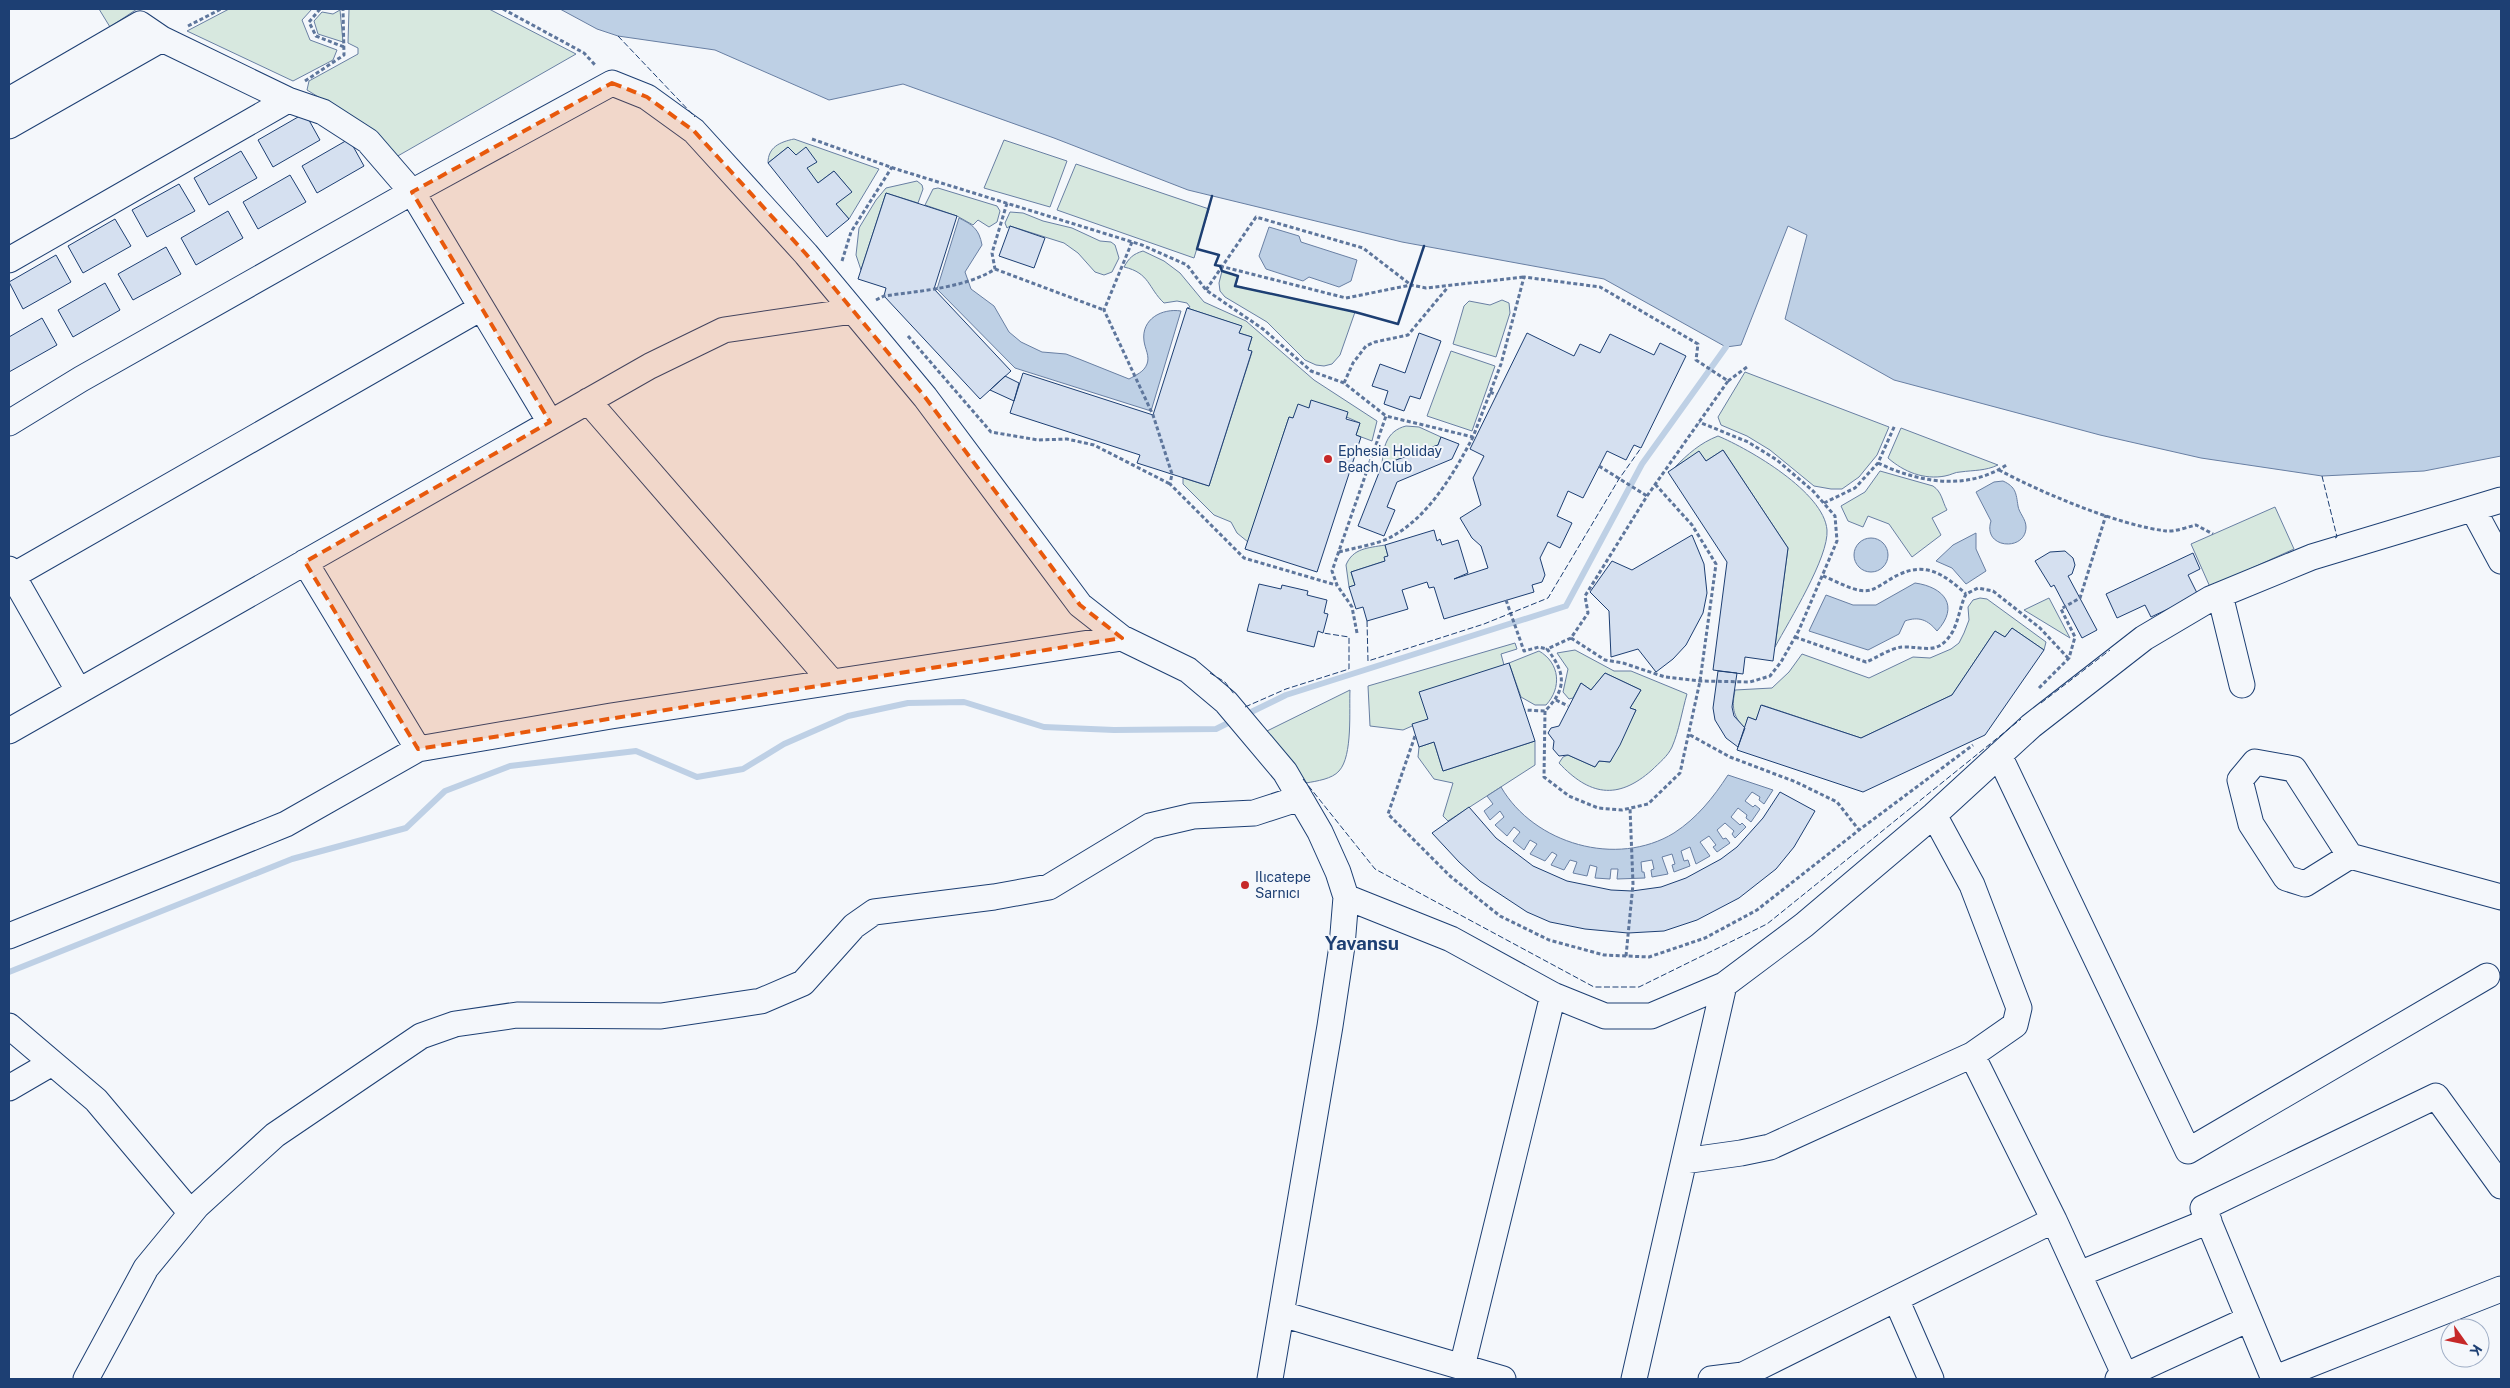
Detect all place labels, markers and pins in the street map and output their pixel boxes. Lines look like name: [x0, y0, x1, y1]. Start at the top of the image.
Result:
place label: Ephesia Holiday Beach Club: [1338, 443, 1443, 475]
marker: Ephesia Holiday Beach Club: [1322, 453, 1334, 465]
place label: Ilıcatepe Sarnıcı: [1255, 869, 1311, 901]
marker: Ilıcatepe Sarnıcı: [1239, 879, 1251, 891]

